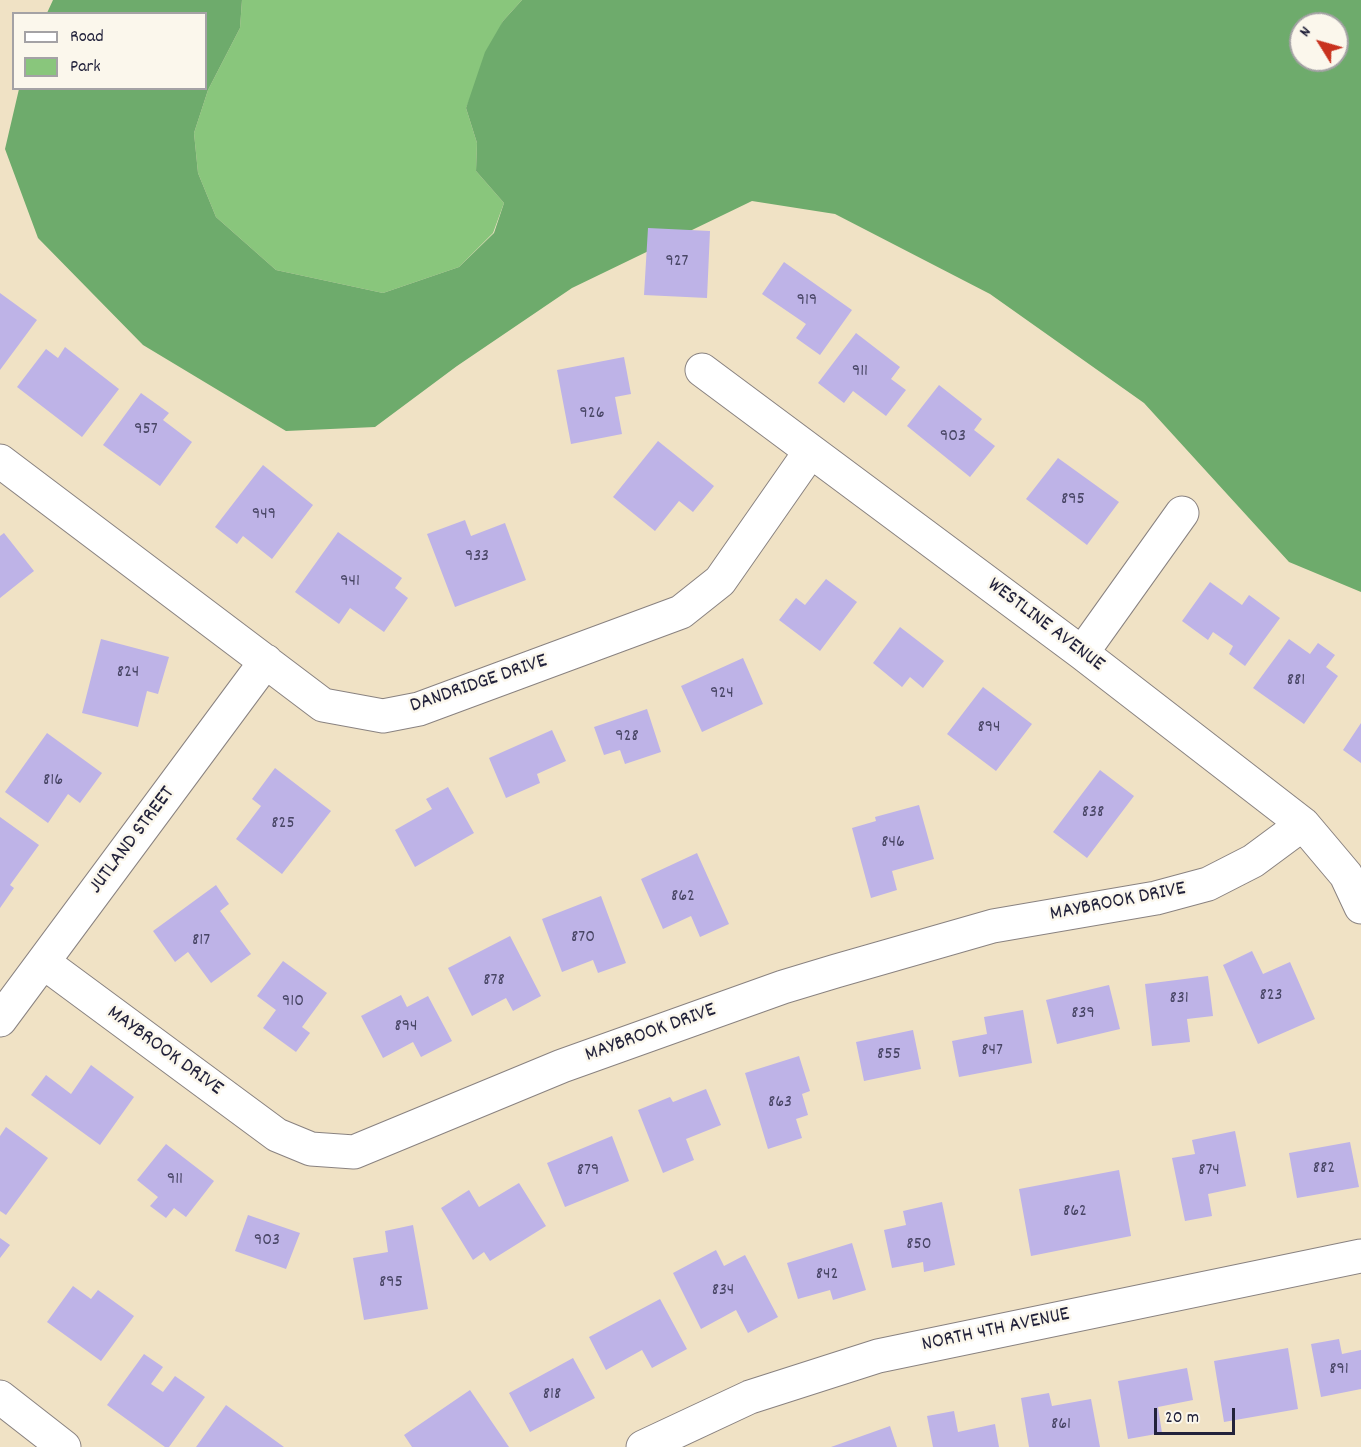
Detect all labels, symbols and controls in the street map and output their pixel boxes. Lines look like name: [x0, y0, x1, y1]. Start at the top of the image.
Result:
legend: [12, 12, 207, 90]
north arrow: [1289, 12, 1349, 72]
text: N: [1294, 22, 1317, 42]
text: Road: [70, 25, 104, 50]
text: Park: [70, 55, 101, 80]
house number: 927: [665, 252, 689, 274]
house number: 919: [797, 291, 817, 313]
house number: 911: [852, 362, 868, 384]
house number: 926: [580, 404, 604, 426]
house number: 957: [134, 420, 158, 442]
house number: 903: [940, 427, 966, 449]
house number: 895: [1061, 490, 1085, 512]
house number: 949: [252, 505, 276, 527]
house number: 933: [465, 547, 489, 569]
house number: 941: [340, 572, 360, 594]
street label: WESTLINE AVENUE: [981, 574, 1109, 678]
street label: DANDRIDGE DRIVE: [407, 650, 551, 720]
house number: 824: [117, 663, 139, 685]
house number: 881: [1287, 671, 1305, 693]
house number: 924: [710, 684, 734, 706]
house number: 894: [978, 718, 1000, 740]
house number: 928: [615, 727, 639, 749]
house number: 816: [43, 771, 63, 793]
street label: JUTLAND STREET: [85, 782, 181, 900]
house number: 838: [1082, 803, 1104, 825]
house number: 825: [271, 814, 295, 836]
house number: 846: [881, 833, 905, 855]
street label: MAYBROOK DRIVE: [1048, 878, 1188, 928]
house number: 862: [671, 887, 695, 909]
house number: 870: [571, 928, 595, 950]
house number: 817: [192, 931, 210, 953]
house number: 878: [483, 971, 505, 993]
house number: 823: [1259, 986, 1283, 1008]
house number: 831: [1169, 989, 1189, 1011]
house number: 910: [282, 992, 304, 1014]
street label: MAYBROOK DRIVE: [582, 999, 720, 1069]
street label: MAYBROOK DRIVE: [101, 1001, 227, 1103]
house number: 839: [1071, 1004, 1095, 1026]
house number: 894: [395, 1017, 417, 1039]
house number: 847: [981, 1041, 1003, 1063]
house number: 855: [877, 1045, 901, 1067]
house number: 863: [768, 1093, 792, 1115]
house number: 882: [1313, 1159, 1335, 1181]
house number: 879: [577, 1161, 599, 1183]
house number: 874: [1198, 1161, 1220, 1183]
house number: 911: [167, 1170, 183, 1192]
house number: 862: [1063, 1202, 1087, 1224]
house number: 903: [254, 1231, 280, 1253]
house number: 850: [906, 1235, 932, 1257]
house number: 842: [816, 1265, 838, 1287]
house number: 895: [379, 1273, 403, 1295]
house number: 834: [712, 1281, 734, 1303]
street label: NORTH 4TH AVENUE: [920, 1303, 1072, 1359]
house number: 891: [1329, 1360, 1349, 1382]
house number: 818: [543, 1385, 561, 1407]
scale bar: [1157, 1396, 1238, 1434]
text: 20 m: [1165, 1406, 1199, 1431]
house number: 861: [1051, 1415, 1071, 1437]

